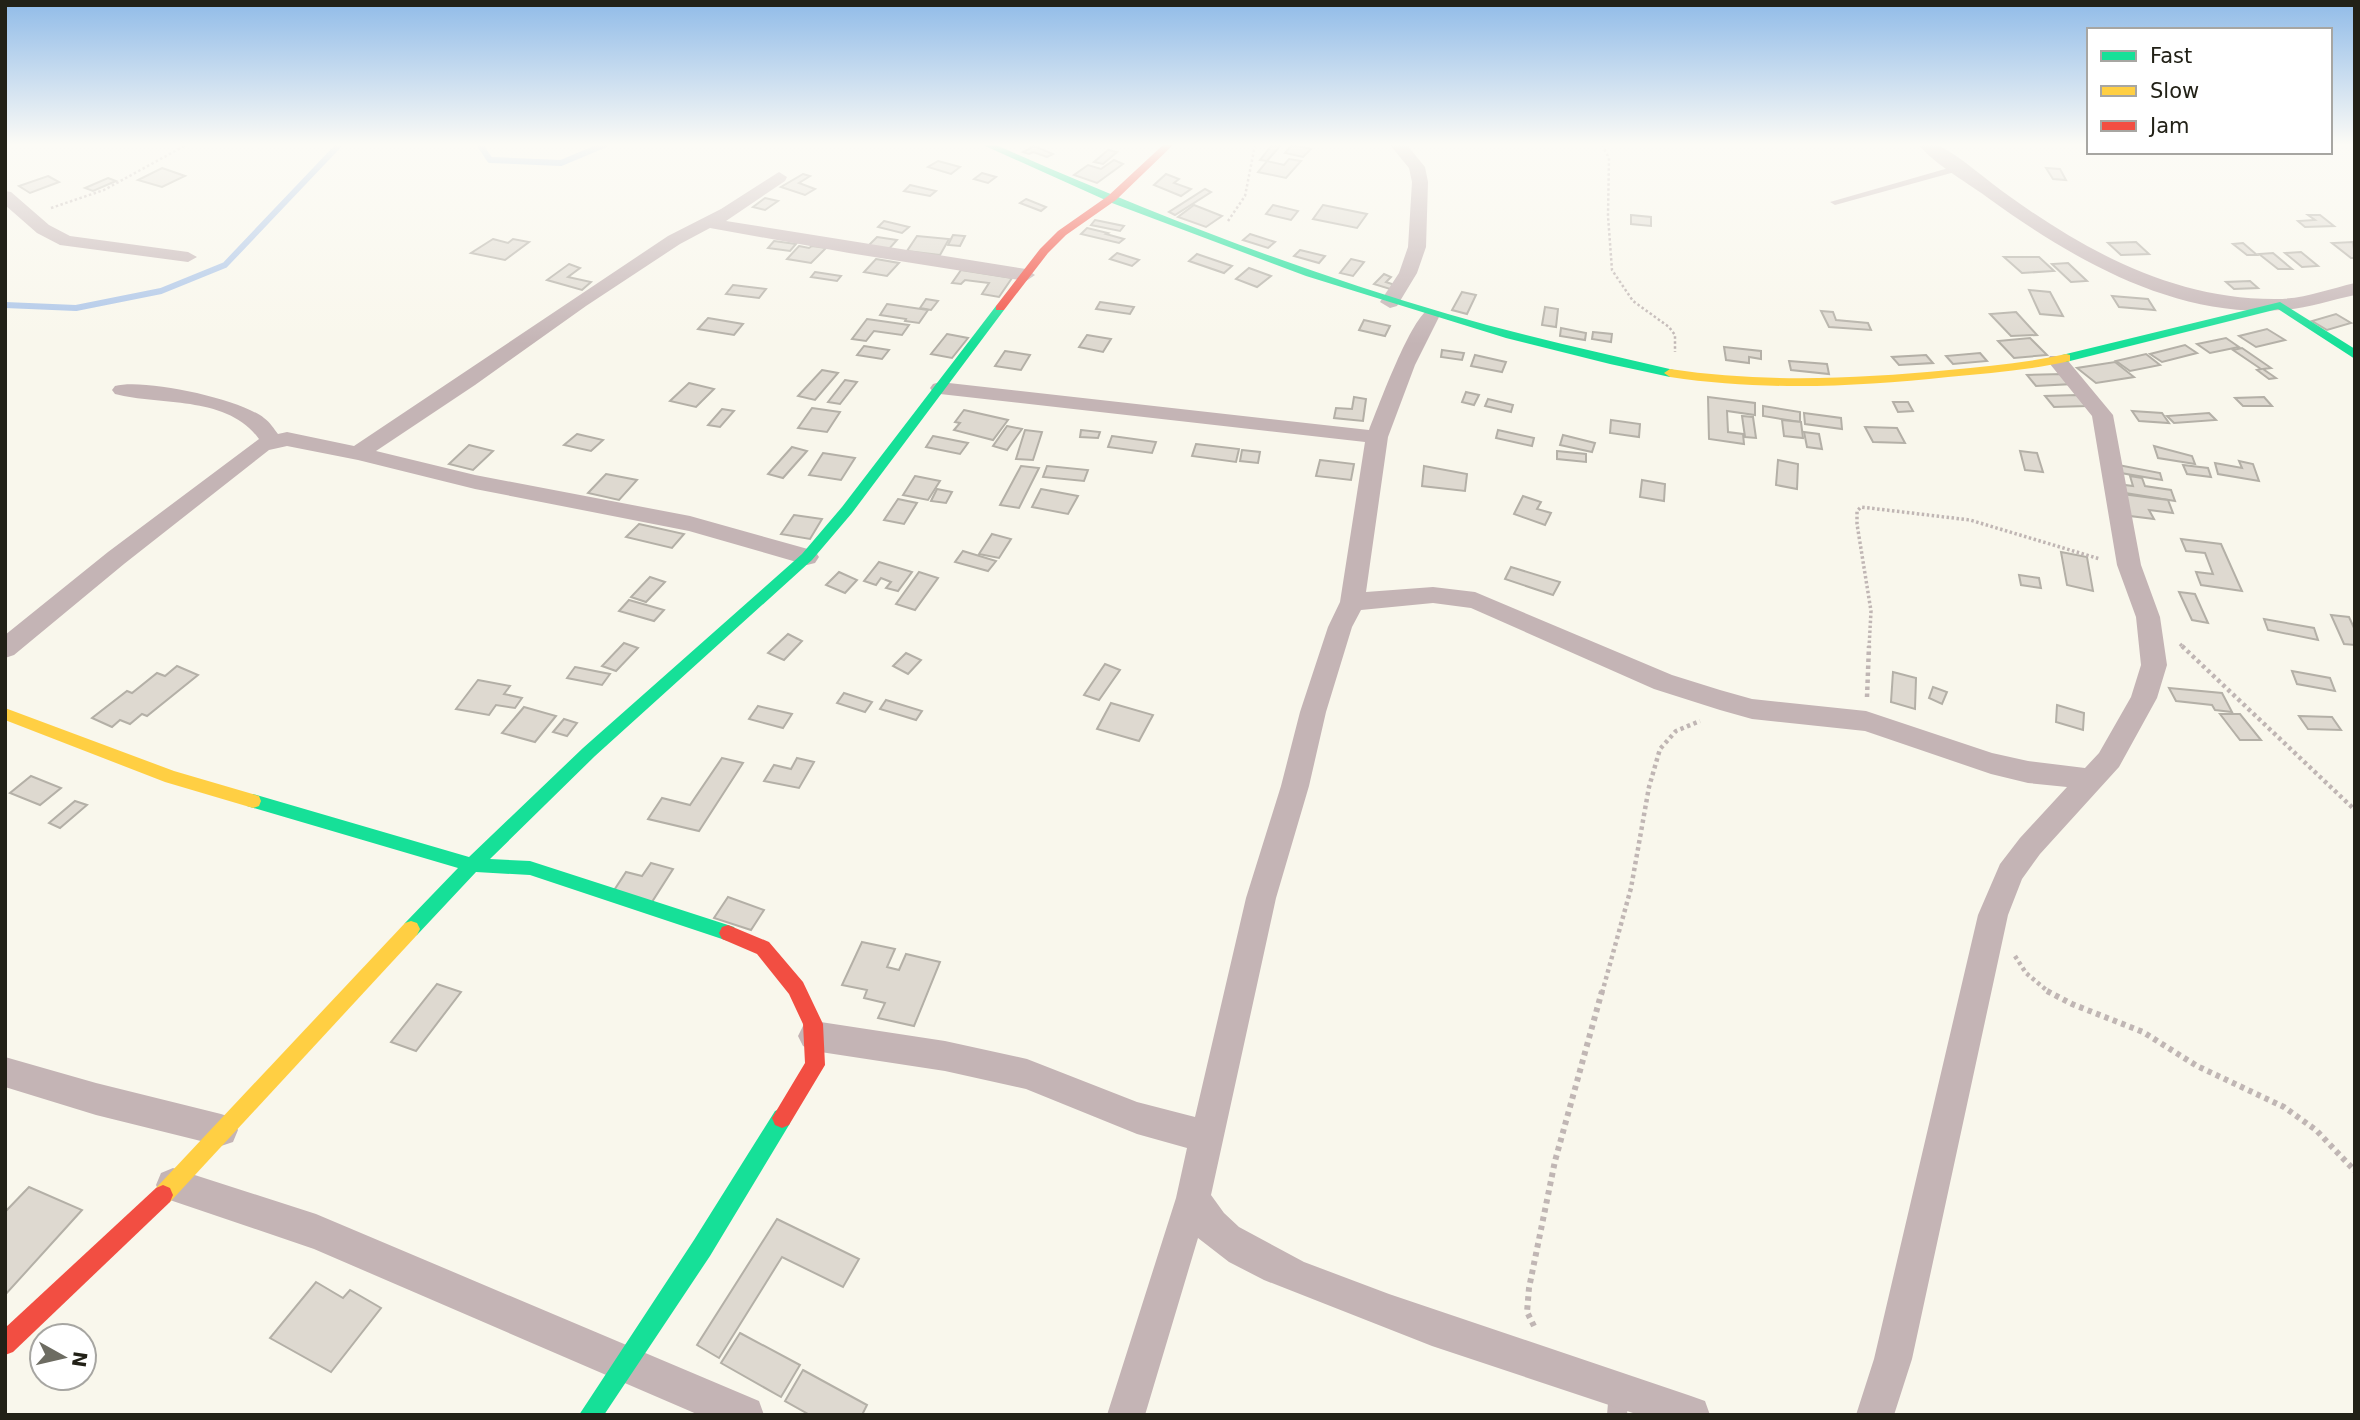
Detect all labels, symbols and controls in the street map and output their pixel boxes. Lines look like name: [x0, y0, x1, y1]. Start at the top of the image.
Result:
legend: [2087, 28, 2332, 154]
text: Fast: [2150, 44, 2192, 68]
text: Slow: [2150, 79, 2199, 103]
text: Jam: [2148, 114, 2190, 138]
north arrow: [28, 1322, 98, 1392]
text: N: [68, 1350, 92, 1369]

